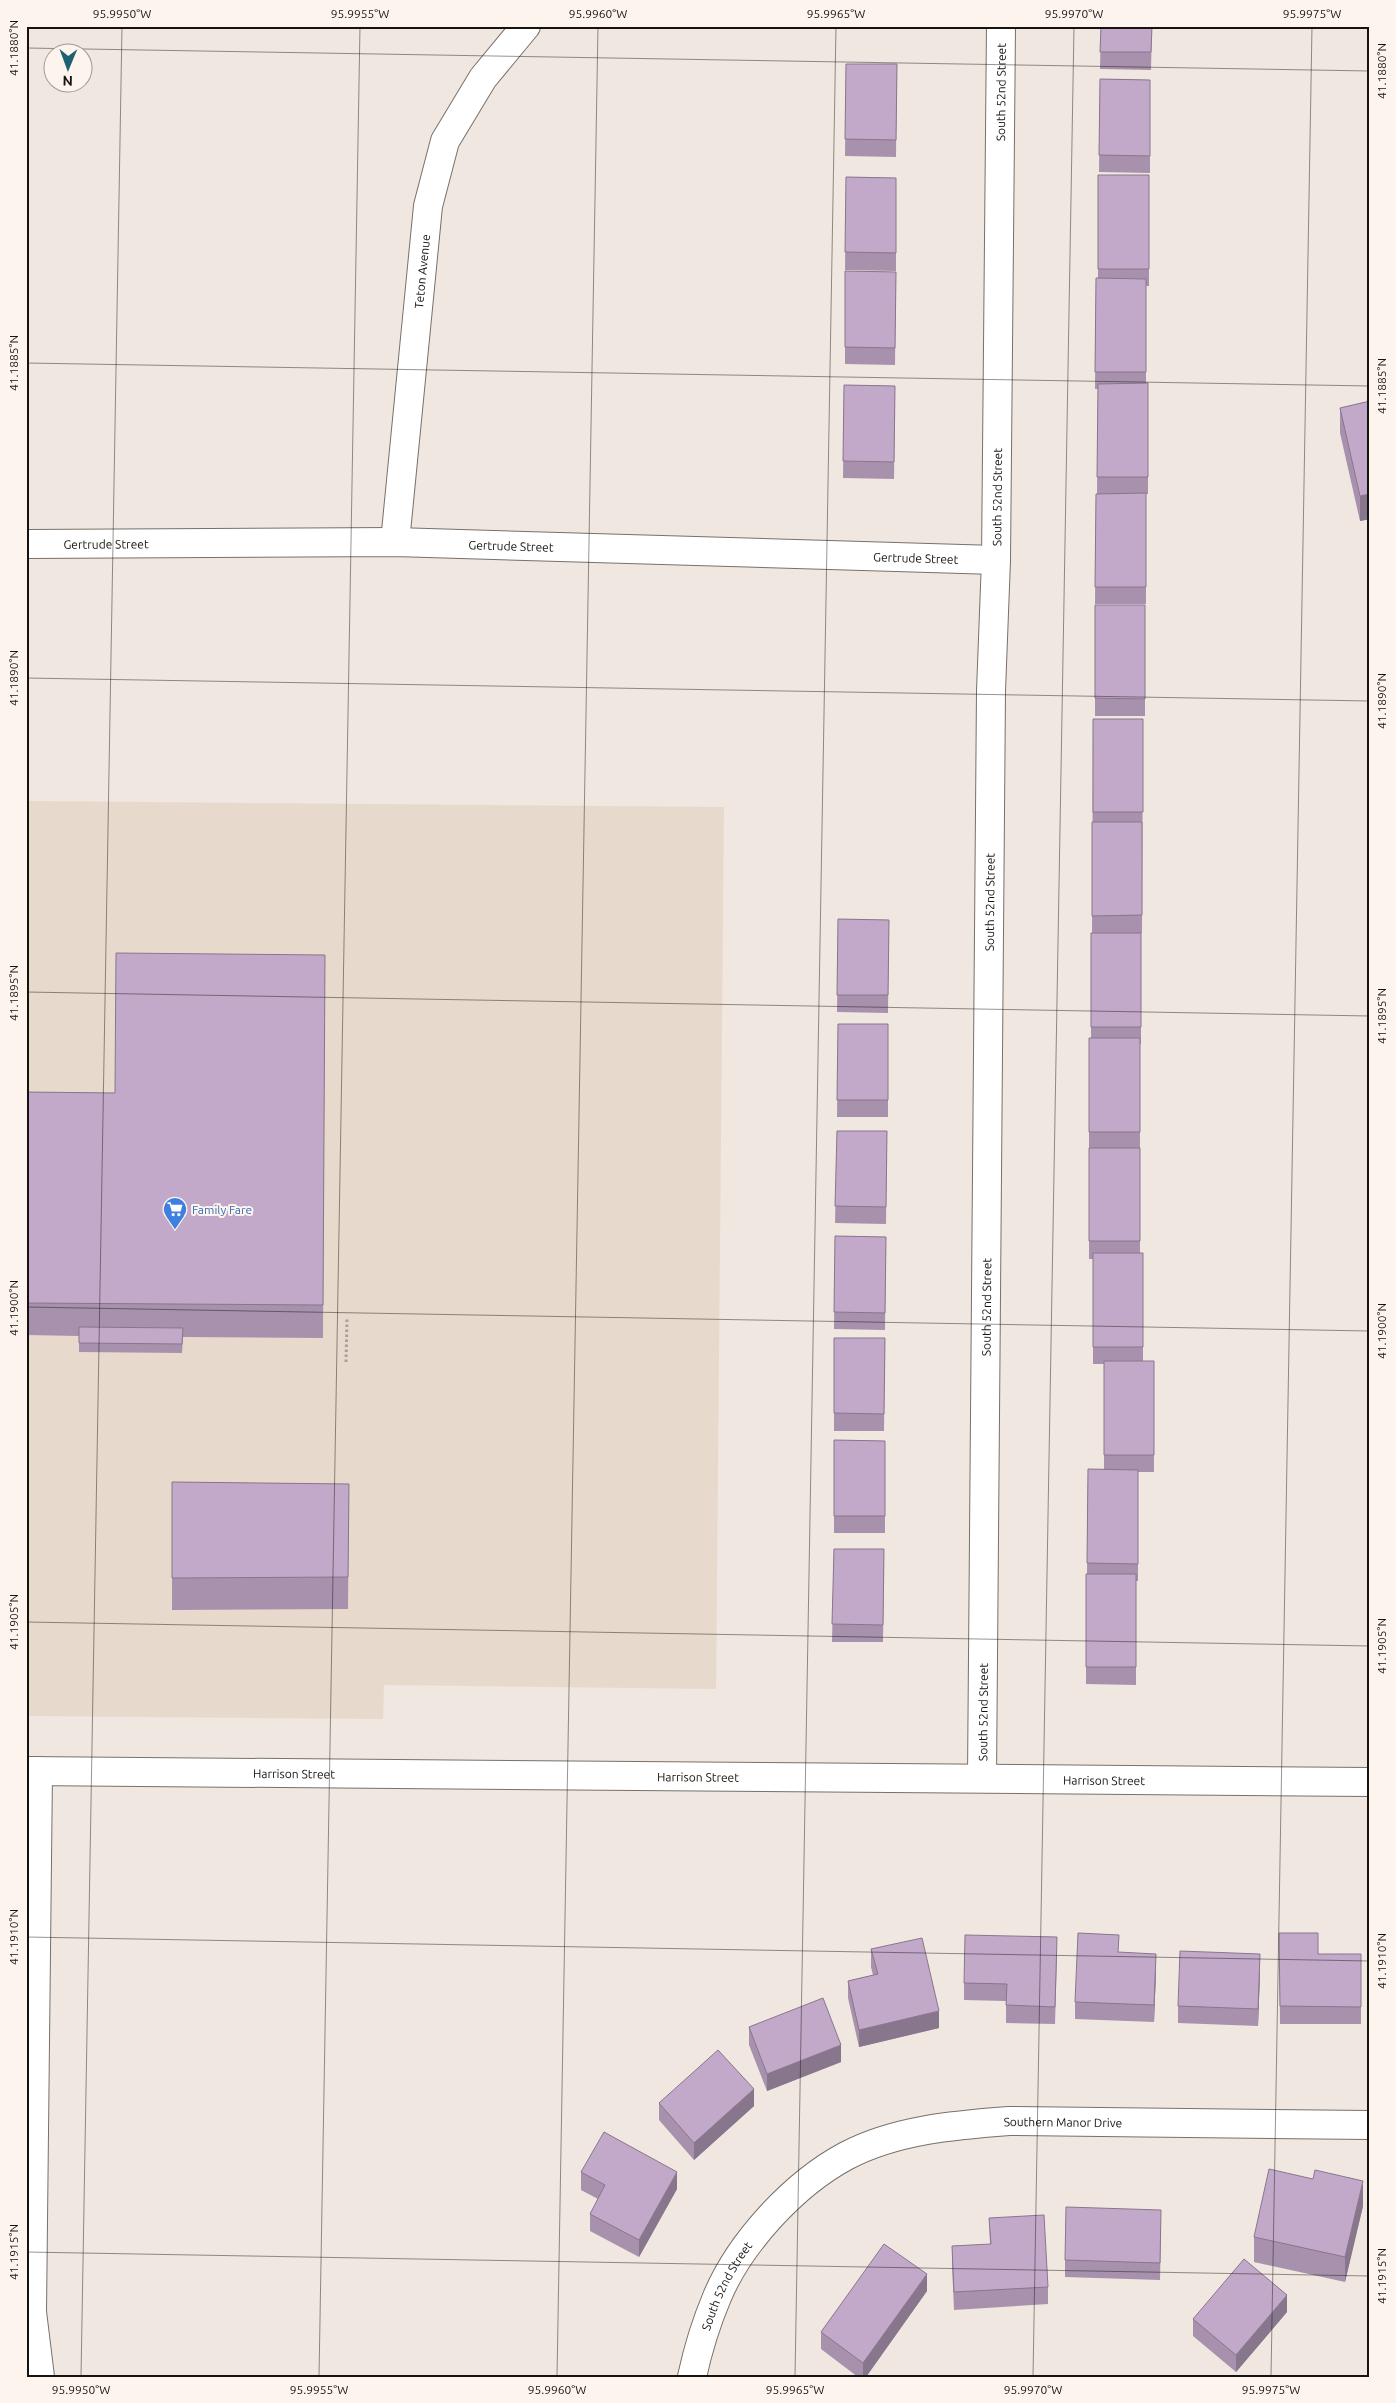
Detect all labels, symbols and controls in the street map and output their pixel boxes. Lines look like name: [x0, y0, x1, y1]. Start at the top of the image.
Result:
text: 95.9950°W: [93, 7, 151, 20]
text: 95.9955°W: [331, 7, 389, 20]
text: 95.9960°W: [569, 7, 627, 20]
text: 95.9965°W: [807, 7, 865, 20]
text: 95.9970°W: [1045, 7, 1103, 20]
text: 95.9975°W: [1283, 7, 1341, 20]
text: 41.1880°N: [7, 20, 20, 76]
north arrow: [42, 42, 92, 92]
street label: South 52nd Street: [993, 43, 1007, 141]
text: 41.1880°N: [1375, 43, 1388, 99]
text: N: [62, 73, 73, 89]
street label: Teton Avenue: [411, 234, 432, 309]
text: 41.1885°N: [7, 335, 20, 391]
text: 41.1885°N: [1375, 358, 1388, 414]
street label: South 52nd Street: [990, 448, 1004, 546]
street label: Gertrude Street: [63, 537, 149, 550]
street label: Gertrude Street: [468, 538, 554, 553]
street label: Gertrude Street: [873, 550, 959, 565]
text: 41.1890°N: [7, 650, 20, 706]
text: 41.1890°N: [1375, 673, 1388, 729]
street label: South 52nd Street: [982, 853, 996, 951]
text: 41.1895°N: [7, 965, 20, 1021]
text: 41.1895°N: [1375, 988, 1388, 1044]
supermarket icon: Family Fare: [162, 1196, 188, 1230]
place label: Family Fare: [192, 1203, 252, 1216]
street label: South 52nd Street: [979, 1258, 993, 1356]
text: 41.1900°N: [7, 1280, 20, 1336]
text: 41.1900°N: [1375, 1303, 1388, 1359]
text: 41.1905°N: [7, 1594, 20, 1650]
text: 41.1905°N: [1375, 1618, 1388, 1674]
street label: South 52nd Street: [976, 1663, 989, 1761]
street label: Harrison Street: [253, 1766, 335, 1780]
street label: Harrison Street: [657, 1770, 739, 1783]
street label: Harrison Street: [1063, 1773, 1145, 1787]
text: 41.1910°N: [7, 1909, 20, 1965]
text: 41.1910°N: [1375, 1933, 1388, 1989]
street label: Southern Manor Drive: [1003, 2114, 1122, 2129]
text: 41.1915°N: [7, 2224, 20, 2280]
street label: South 52nd Street: [699, 2239, 754, 2332]
text: 41.1915°N: [1375, 2248, 1388, 2304]
text: 95.9950°W: [52, 2383, 110, 2396]
text: 95.9955°W: [290, 2383, 348, 2396]
text: 95.9960°W: [528, 2383, 586, 2396]
text: 95.9965°W: [766, 2383, 824, 2396]
text: 95.9970°W: [1004, 2383, 1062, 2396]
text: 95.9975°W: [1242, 2383, 1300, 2396]

